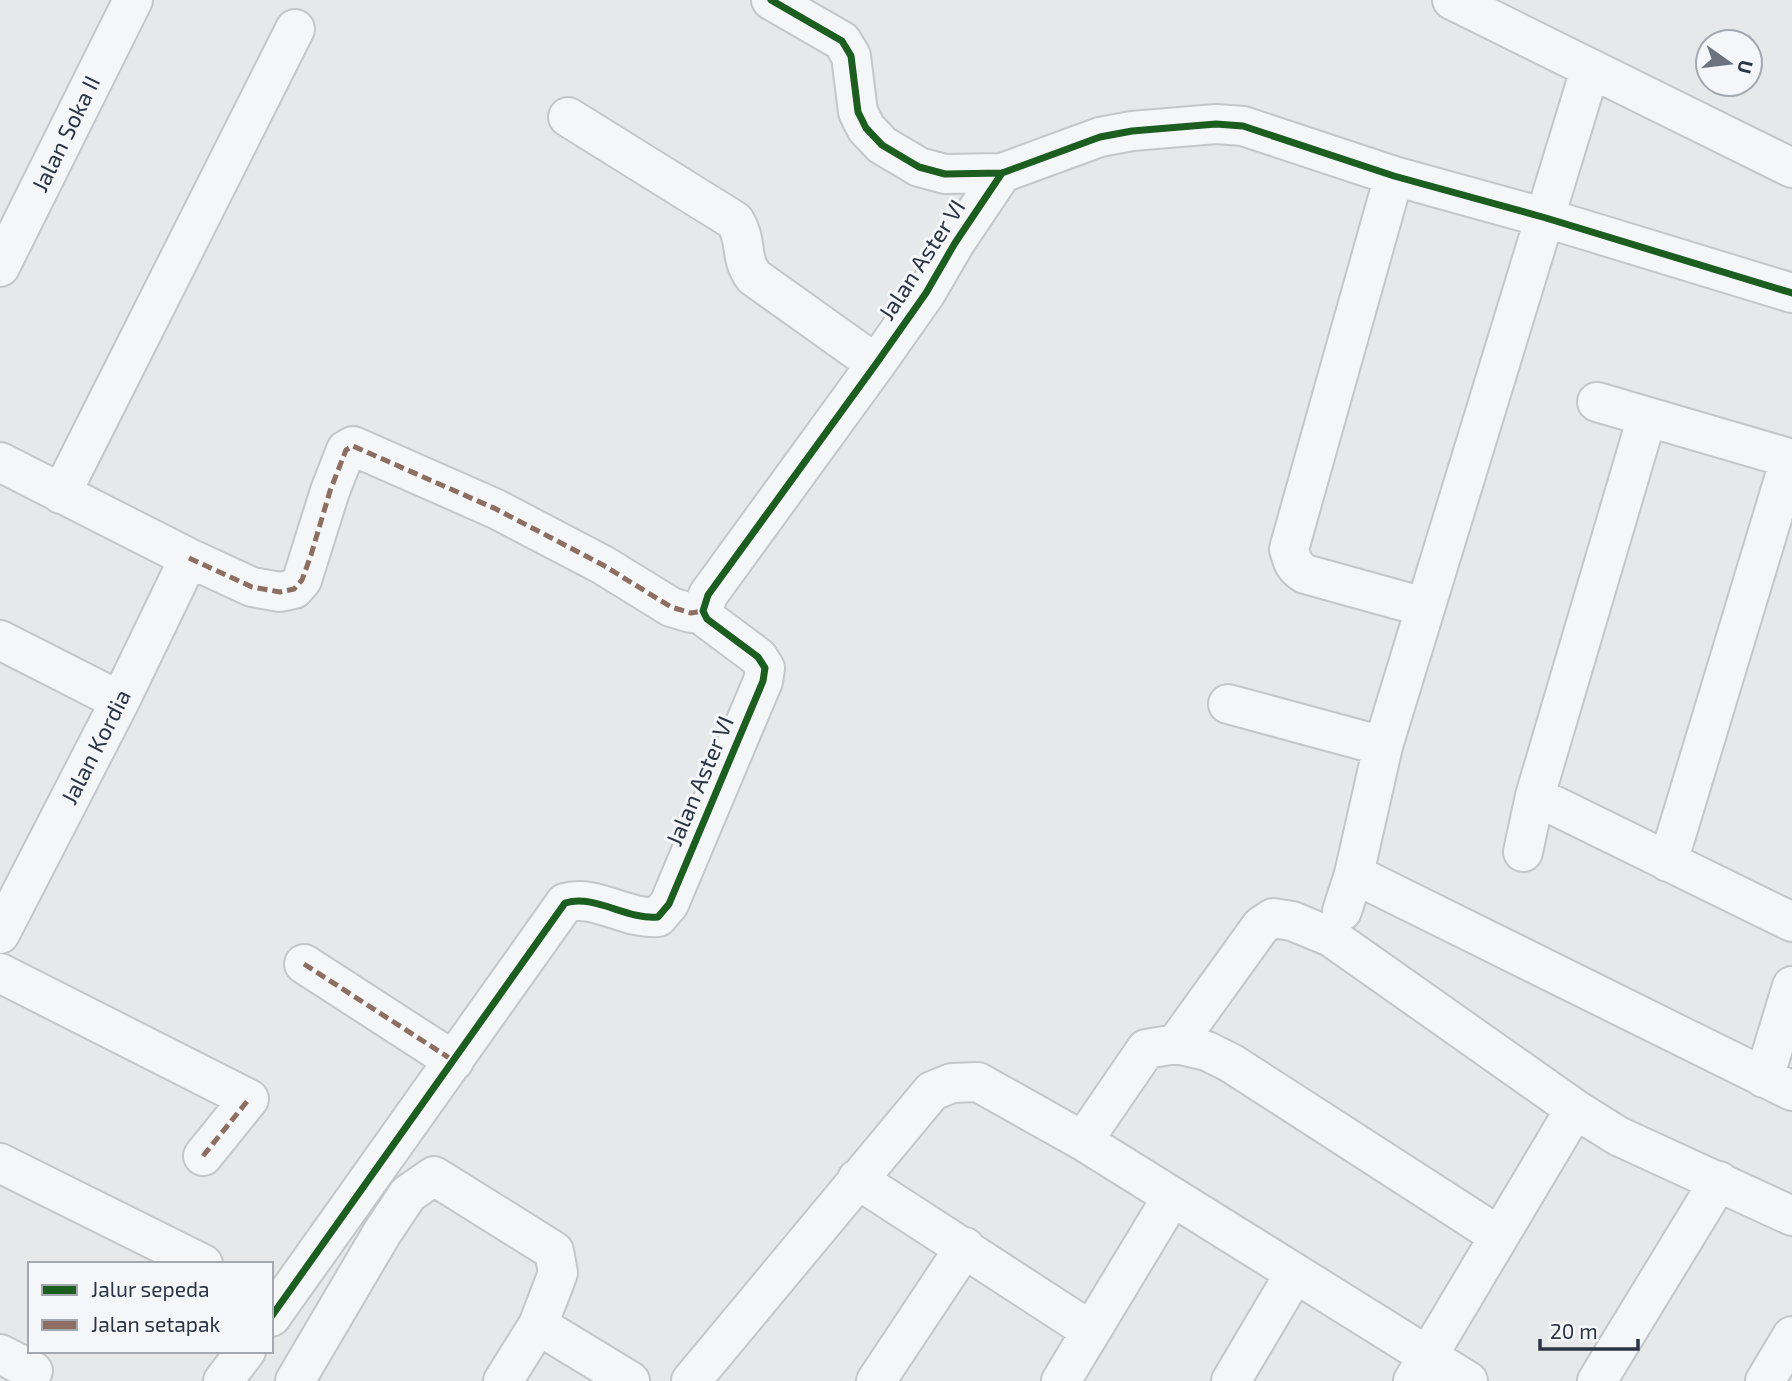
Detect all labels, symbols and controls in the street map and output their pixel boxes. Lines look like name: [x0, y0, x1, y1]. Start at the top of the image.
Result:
north arrow: [1694, 28, 1764, 98]
text: U: [1733, 58, 1759, 76]
street label: Jalan Soka II: [25, 71, 105, 196]
street label: Jalan Aster VI: [872, 194, 971, 325]
street label: Jalan Kordia: [54, 684, 136, 809]
street label: Jalan Aster VI: [659, 711, 739, 850]
legend: [28, 1262, 273, 1353]
text: Jalur sepeda: [91, 1276, 210, 1301]
scale bar: [1540, 1308, 1638, 1352]
text: Jalan setapak: [91, 1311, 221, 1336]
text: 20 m: [1550, 1318, 1598, 1343]

